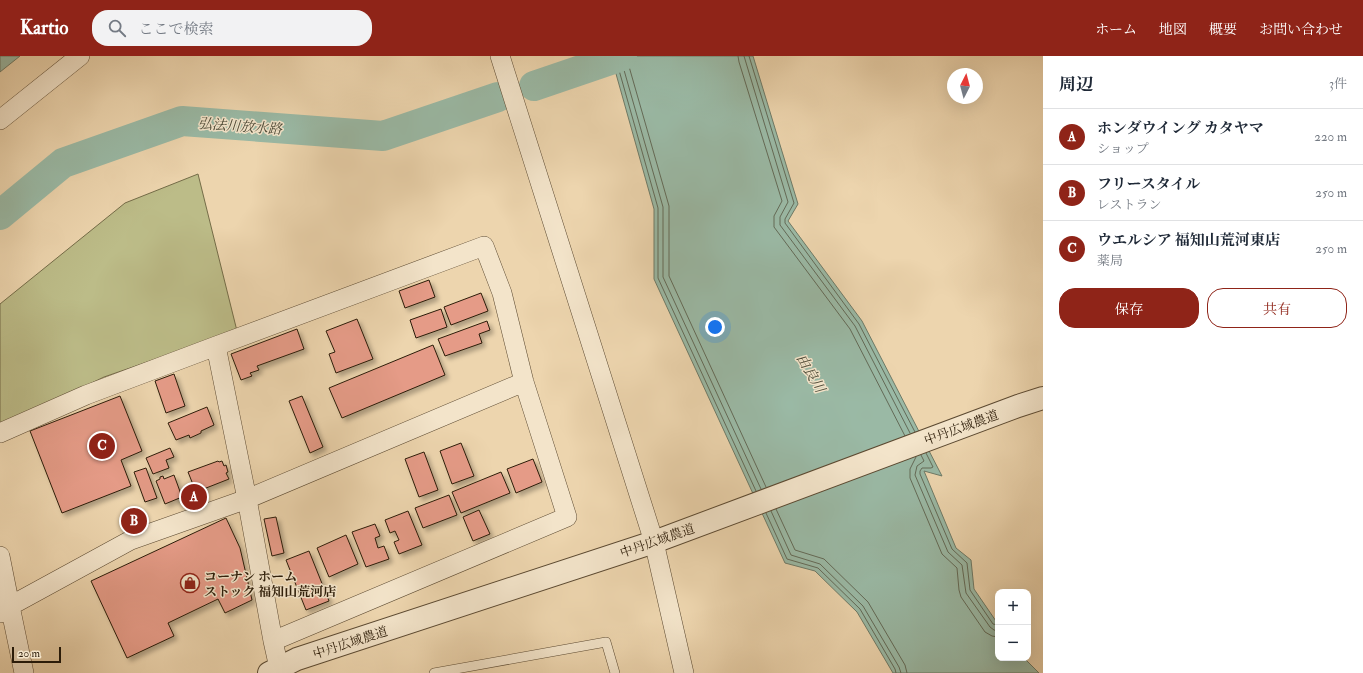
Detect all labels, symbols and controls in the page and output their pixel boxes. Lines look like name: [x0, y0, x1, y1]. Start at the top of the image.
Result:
search box: [92, 10, 372, 46]
text: Kartio: [20, 16, 68, 40]
icon: search: [106, 17, 128, 39]
text: ここで検索: [138, 20, 213, 39]
text: ホーム: [1095, 21, 1137, 38]
text: 地図: [1159, 21, 1187, 38]
text: 概要: [1209, 21, 1237, 38]
text: お問い合わせ: [1259, 21, 1343, 38]
north arrow: [947, 68, 983, 104]
text: 周辺: [1059, 74, 1093, 95]
text: 3件: [1329, 76, 1347, 92]
water label: 弘法川放水路: [197, 115, 283, 138]
text: ホンダウイング カタヤマ: [1097, 119, 1264, 138]
text: A: [1068, 129, 1076, 145]
text: 220 m: [1314, 129, 1347, 145]
text: ショップ: [1097, 141, 1149, 157]
text: フリースタイル: [1097, 175, 1200, 194]
text: B: [1068, 185, 1076, 201]
text: 250 m: [1315, 185, 1347, 201]
text: レストラン: [1097, 197, 1162, 213]
text: ウエルシア 福知山荒河東店: [1097, 231, 1280, 250]
text: C: [1067, 241, 1077, 257]
text: 250 m: [1315, 241, 1347, 257]
text: 薬局: [1097, 253, 1123, 269]
button: 保存: [1059, 288, 1199, 328]
button: 共有: [1207, 288, 1347, 328]
your location: [705, 317, 725, 337]
water label: 由良川: [793, 351, 829, 397]
street label: 中丹広域農道: [922, 407, 1001, 449]
pin: C: [89, 431, 115, 461]
pin: A: [181, 482, 207, 512]
pin: B: [121, 506, 147, 536]
street label: 中丹広域農道: [618, 521, 697, 561]
place label: コーナン ホーム ストック 福知山荒河店: [204, 569, 336, 600]
shop icon: コーナン ホーム ストック 福知山荒河店: [179, 572, 201, 594]
map controls: [995, 589, 1031, 661]
button: +: [995, 589, 1031, 625]
street label: 中丹広域農道: [311, 623, 390, 663]
button: −: [995, 625, 1031, 661]
scale bar: [12, 645, 61, 664]
text: 20 m: [18, 647, 40, 660]

